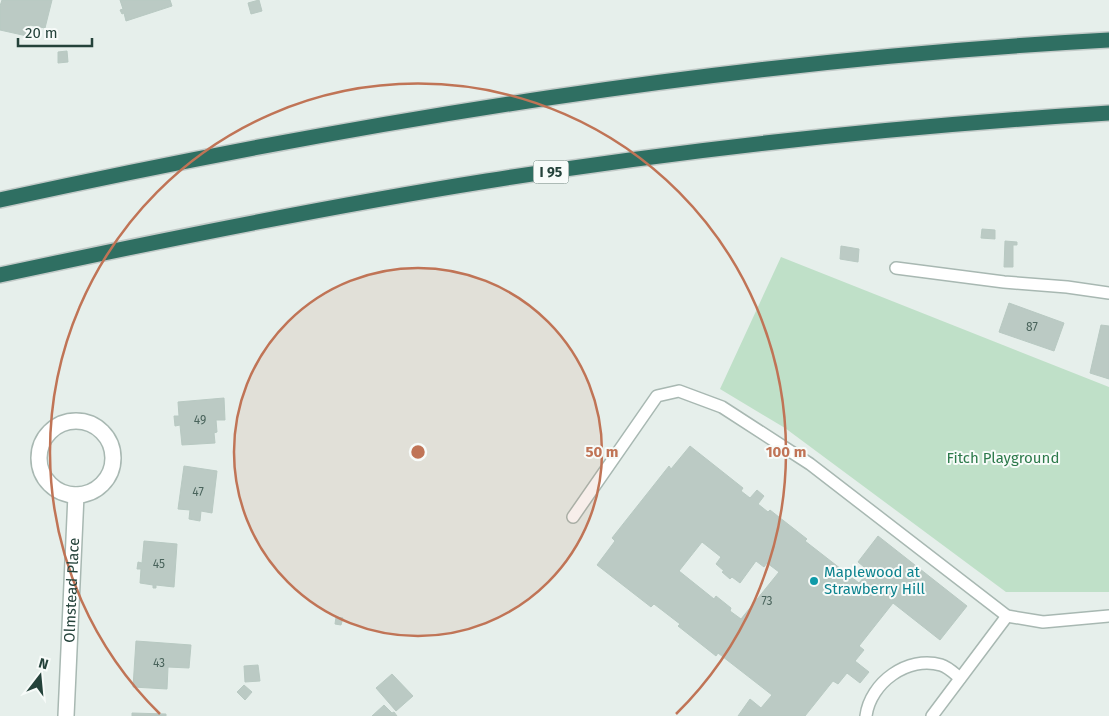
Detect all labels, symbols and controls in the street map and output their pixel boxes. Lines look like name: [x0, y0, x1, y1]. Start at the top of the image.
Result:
scale bar: [18, 15, 91, 47]
text: 20 m: [25, 24, 58, 42]
road number: I 95: [534, 160, 568, 183]
house number: 87: [1026, 320, 1038, 334]
house number: 49: [194, 413, 206, 427]
centre of rings: [409, 443, 427, 461]
text: 50 m: [585, 443, 619, 461]
text: 100 m: [766, 443, 806, 461]
park label: Fitch Playground: [947, 449, 1059, 467]
house number: 47: [192, 485, 204, 499]
street label: Olmstead Place: [60, 537, 83, 643]
house number: 45: [153, 557, 165, 571]
place label: Maplewood at Strawberry Hill: [824, 563, 926, 598]
marker: Maplewood at Strawberry Hill: [808, 575, 820, 587]
house number: 73: [761, 594, 773, 608]
north arrow: [15, 651, 65, 701]
text: N: [37, 655, 50, 673]
house number: 43: [153, 656, 165, 670]

